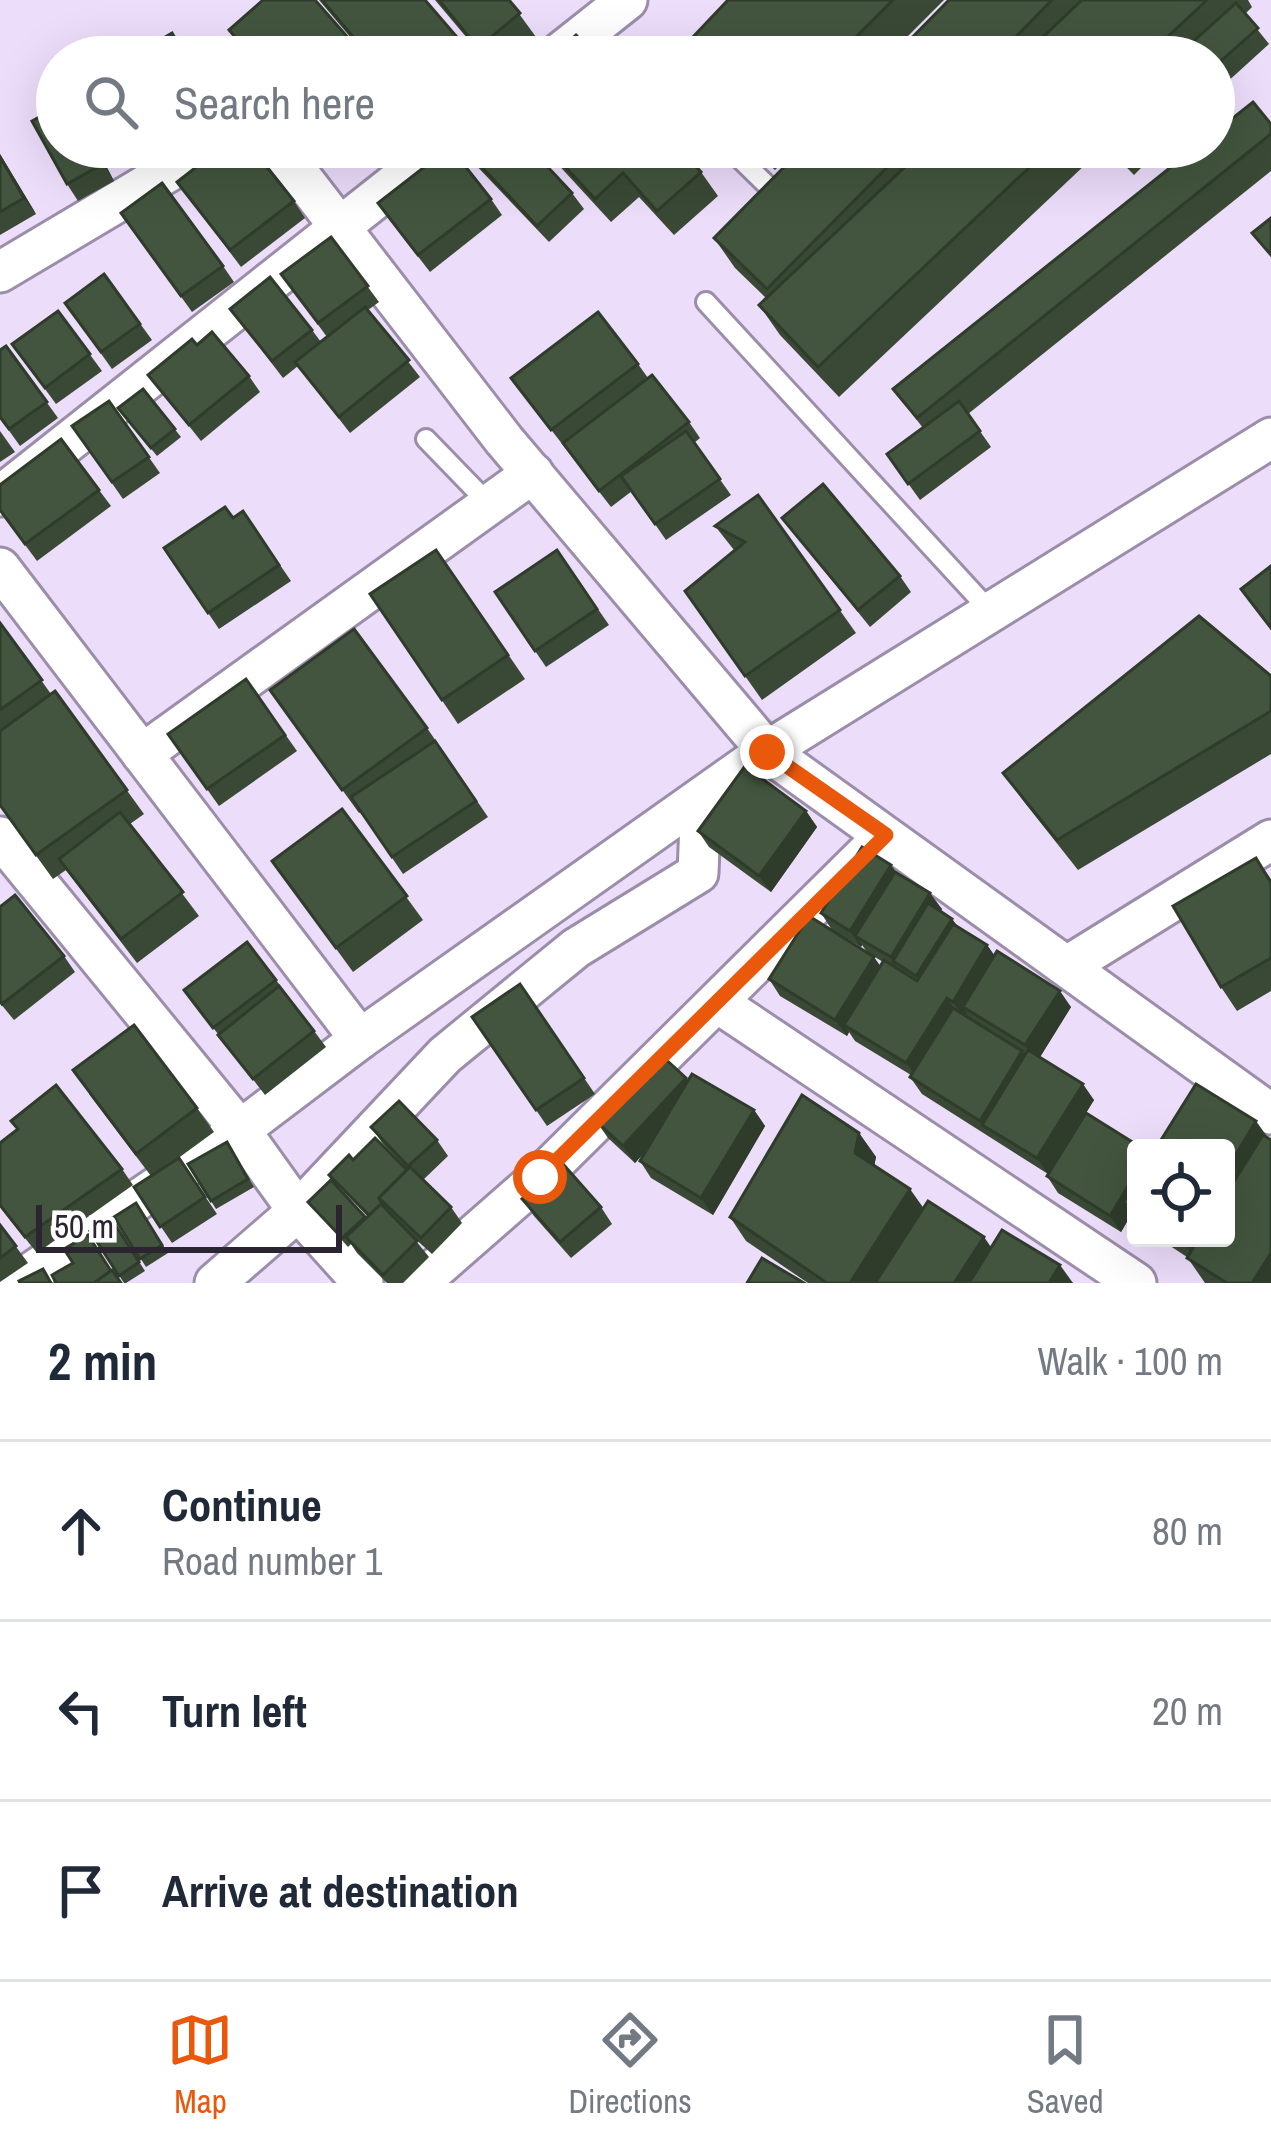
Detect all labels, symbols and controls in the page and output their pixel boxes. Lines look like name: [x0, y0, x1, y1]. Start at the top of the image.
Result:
search box: [36, 36, 1235, 168]
icon: search: [78, 69, 144, 135]
text: Search here: [174, 72, 375, 133]
route end: [740, 725, 794, 779]
map controls: [1127, 1139, 1235, 1247]
button: locate: [1127, 1139, 1235, 1247]
route start: [513, 1150, 567, 1204]
scale bar: [36, 1199, 342, 1252]
text: 50 m: [54, 1204, 114, 1248]
text: 2 min: [48, 1327, 157, 1396]
text: Walk · 100 m: [1038, 1335, 1223, 1387]
text: Continue: [162, 1474, 322, 1535]
icon: ahead: [48, 1498, 114, 1564]
text: 80 m: [1152, 1505, 1223, 1557]
text: Road number 1: [162, 1535, 382, 1587]
icon: left: [48, 1678, 114, 1744]
text: Turn left: [162, 1680, 307, 1741]
text: 20 m: [1152, 1685, 1223, 1737]
icon: arrive: [48, 1858, 114, 1924]
text: Arrive at destination: [162, 1860, 519, 1921]
tab: Map: [167, 2007, 233, 2123]
tab: Directions: [568, 2007, 692, 2123]
tab: Saved: [1027, 2007, 1103, 2123]

